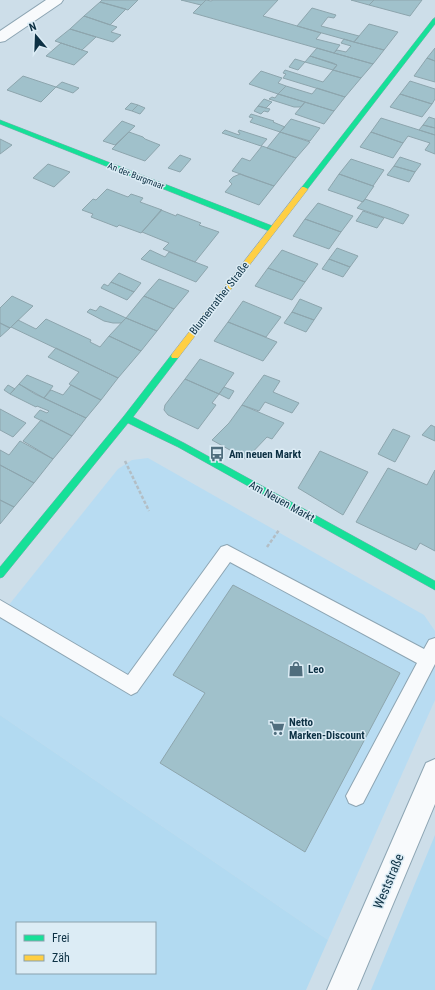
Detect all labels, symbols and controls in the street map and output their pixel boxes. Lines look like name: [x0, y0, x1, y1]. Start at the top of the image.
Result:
north arrow: [16, 16, 56, 56]
text: N: [28, 20, 38, 34]
street label: An der Burgmaar: [106, 161, 166, 191]
street label: Blumenrather Straße: [187, 259, 252, 337]
bus stop icon: Am neuen Markt: [208, 445, 226, 463]
place label: Am neuen Markt: [229, 448, 302, 461]
street label: Am Neuen Markt: [247, 478, 317, 525]
shop icon: Leo: [287, 660, 305, 678]
place label: Leo: [308, 663, 325, 676]
place label: Netto Marken-Discount: [289, 716, 365, 742]
supermarket icon: Netto Marken-Discount: [268, 719, 286, 737]
street label: Weststraße: [370, 851, 407, 911]
legend: [16, 922, 156, 974]
text: Frei: [52, 931, 70, 945]
text: Zäh: [52, 951, 70, 965]

